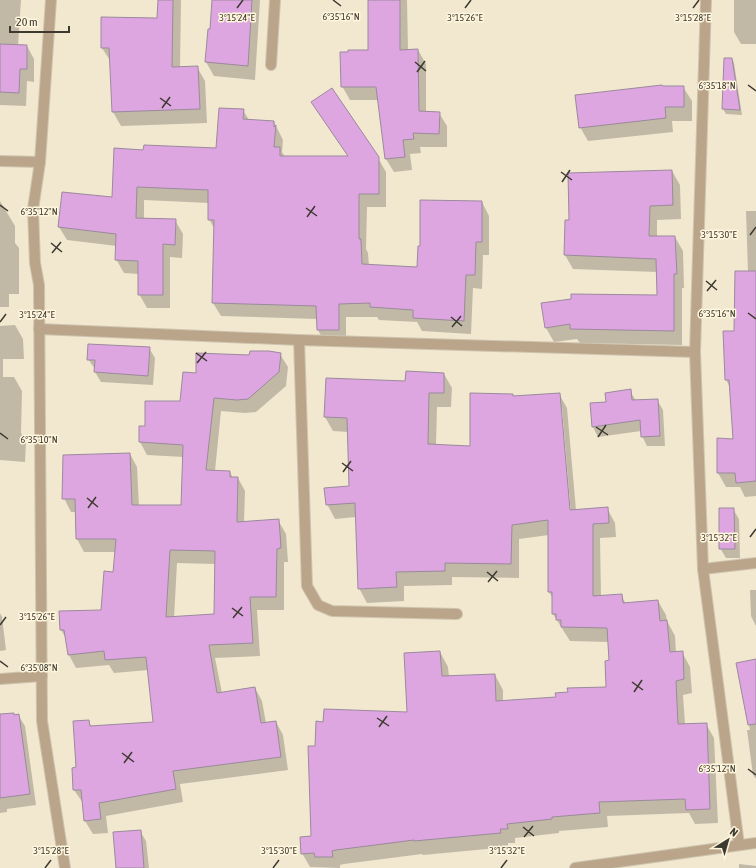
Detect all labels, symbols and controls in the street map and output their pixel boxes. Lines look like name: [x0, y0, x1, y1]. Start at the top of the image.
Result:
scale bar: [10, 8, 69, 34]
text: 6°35'16"N: [322, 11, 360, 22]
text: 3°15'24"E: [219, 12, 255, 23]
text: 3°15'26"E: [447, 12, 483, 23]
text: 3°15'28"E: [675, 12, 711, 23]
text: 20 m: [16, 15, 38, 29]
text: 6°35'18"N: [698, 80, 736, 91]
text: 6°35'12"N: [20, 206, 58, 217]
text: 3°15'30"E: [701, 229, 737, 240]
text: 6°35'16"N: [698, 308, 736, 319]
text: 3°15'24"E: [19, 309, 55, 320]
text: 6°35'10"N: [20, 434, 58, 445]
text: 3°15'32"E: [701, 532, 737, 543]
text: 3°15'26"E: [19, 611, 55, 622]
text: 6°35'08"N: [20, 662, 58, 673]
text: 6°35'12"N: [698, 763, 736, 774]
north arrow: [708, 820, 748, 860]
text: N: [728, 825, 740, 839]
text: 3°15'28"E: [33, 845, 69, 856]
text: 3°15'30"E: [261, 845, 297, 856]
text: 3°15'32"E: [489, 845, 525, 856]

